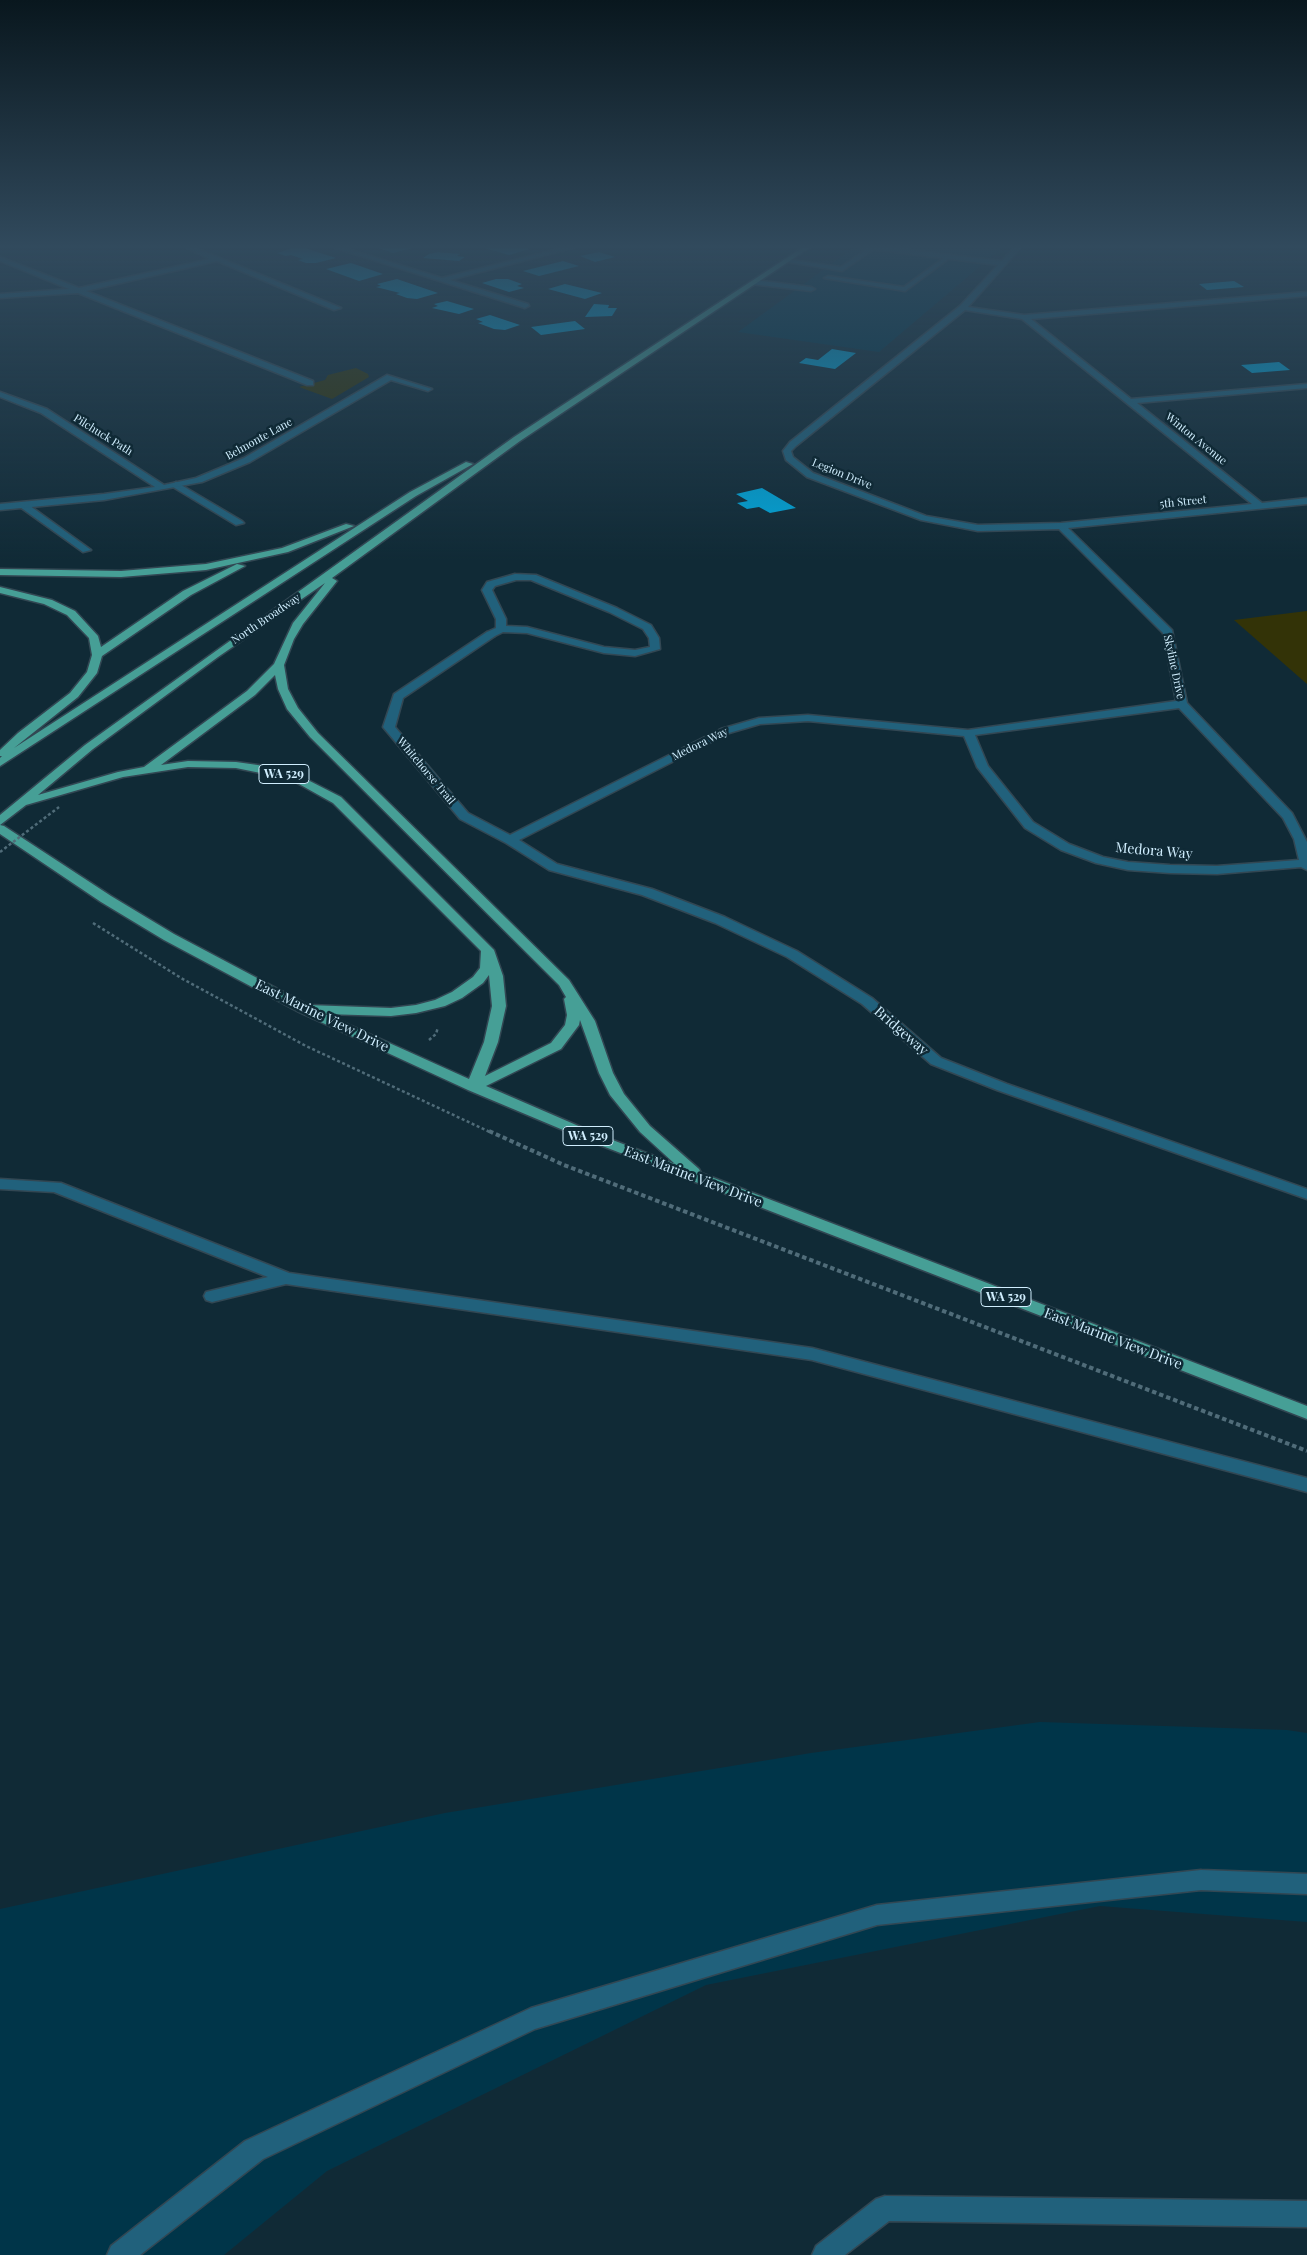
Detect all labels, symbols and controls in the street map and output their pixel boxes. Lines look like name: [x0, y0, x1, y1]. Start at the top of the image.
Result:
street label: Winton Avenue: [1163, 410, 1229, 468]
street label: Pilchuck Path: [71, 412, 135, 458]
street label: Belmonte Lane: [223, 415, 295, 463]
street label: Legion Drive: [810, 456, 874, 492]
street label: 5th Street: [1159, 493, 1207, 511]
street label: North Broadway: [229, 591, 303, 647]
street label: Skyline Drive: [1161, 634, 1187, 700]
street label: Medora Way: [670, 725, 730, 763]
street label: Whitehorse Trail: [394, 735, 458, 807]
road number: WA 529: [259, 764, 309, 784]
street label: Medora Way: [1115, 839, 1193, 863]
street label: East Marine View Drive: [252, 976, 392, 1056]
street label: Bridgeway: [871, 1003, 931, 1059]
road number: WA 529: [563, 1126, 613, 1146]
street label: East Marine View Drive: [622, 1143, 764, 1211]
road number: WA 529: [981, 1288, 1031, 1306]
street label: East Marine View Drive: [1042, 1305, 1184, 1373]

